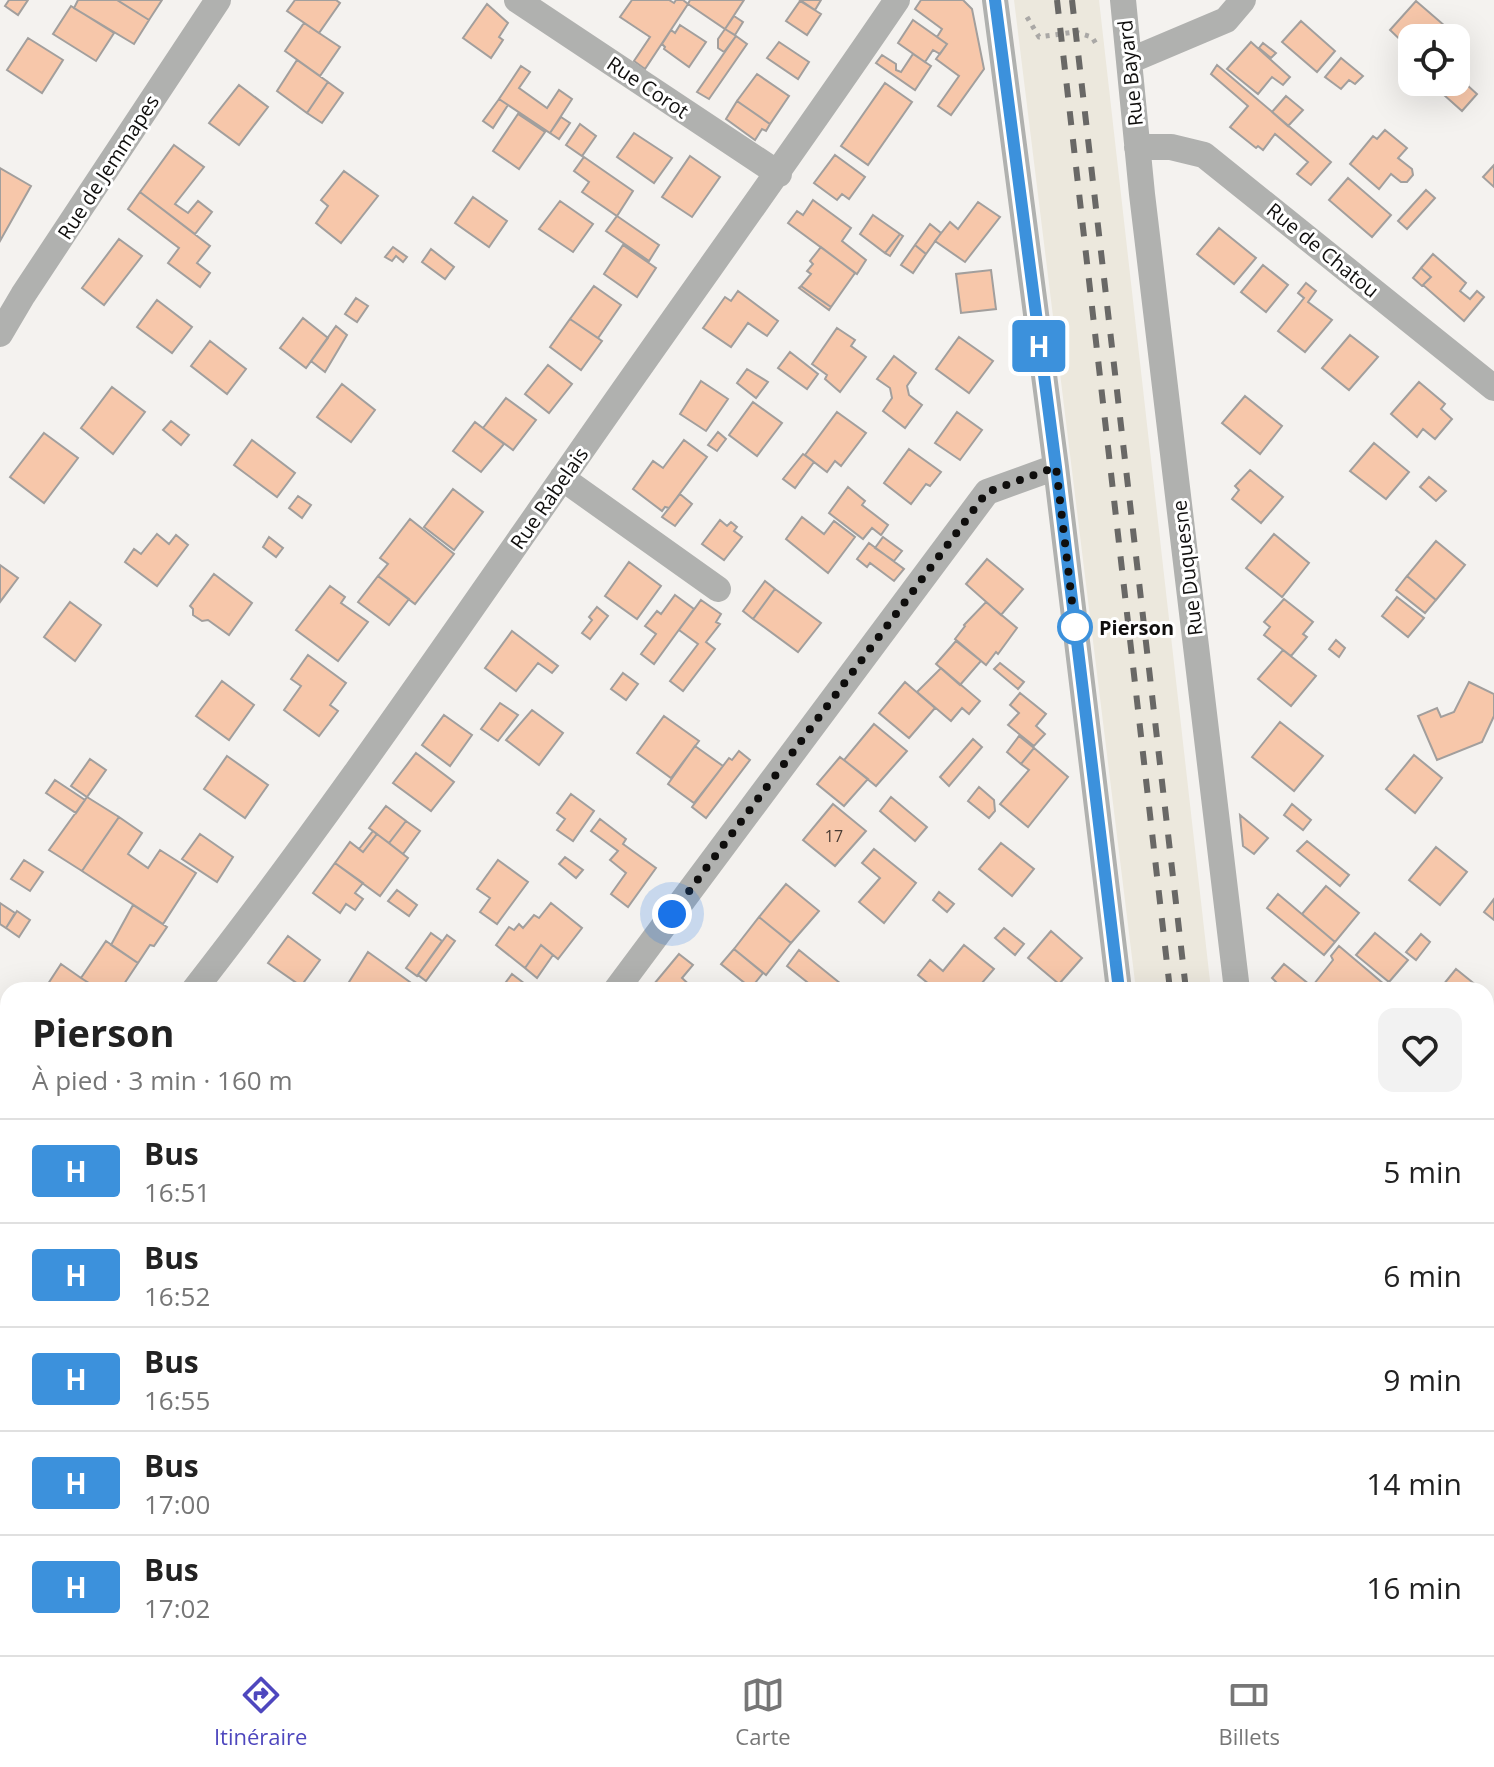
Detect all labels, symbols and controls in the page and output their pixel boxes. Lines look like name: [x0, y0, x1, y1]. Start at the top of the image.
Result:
street label: Rue Bayard: [1111, 19, 1149, 127]
map controls: [1398, 24, 1470, 96]
button: locate: [1398, 24, 1470, 96]
street label: Rue Corot: [602, 50, 694, 124]
street label: Rue de Jemmapes: [51, 89, 165, 245]
street label: Rue de Chatou: [1261, 196, 1385, 304]
line badge: H: [1013, 320, 1065, 372]
text: H: [1028, 327, 1050, 365]
street label: Rue Rabelais: [504, 442, 594, 554]
street label: Rue Duquesne: [1165, 499, 1209, 637]
marker: Pierson: [1058, 610, 1092, 644]
place label: Pierson: [1099, 614, 1174, 641]
house number: 17: [825, 825, 843, 847]
your location: [652, 894, 692, 934]
text: Pierson: [32, 1006, 175, 1058]
button: heart: [1378, 1008, 1462, 1092]
text: À pied · 3 min · 160 m: [32, 1062, 292, 1098]
text: Bus: [144, 1133, 199, 1174]
text: 5 min: [1383, 1151, 1462, 1192]
text: H: [65, 1152, 87, 1190]
text: 16:51: [144, 1174, 210, 1210]
text: Bus: [144, 1237, 199, 1278]
text: 6 min: [1383, 1255, 1462, 1296]
text: H: [65, 1256, 87, 1294]
text: 16:52: [144, 1278, 210, 1314]
text: Bus: [144, 1341, 199, 1382]
text: 9 min: [1383, 1359, 1462, 1400]
text: H: [65, 1360, 87, 1398]
text: 16:55: [144, 1382, 210, 1418]
text: Bus: [144, 1445, 199, 1486]
text: 14 min: [1366, 1463, 1462, 1504]
text: H: [65, 1464, 87, 1502]
text: 17:00: [144, 1486, 210, 1522]
text: Bus: [144, 1549, 199, 1590]
text: 16 min: [1366, 1567, 1462, 1608]
text: H: [65, 1568, 87, 1606]
text: 17:02: [144, 1590, 210, 1626]
tab: Itinéraire: [214, 1673, 307, 1751]
tab: Carte: [735, 1673, 791, 1751]
tab: Billets: [1218, 1673, 1280, 1751]

